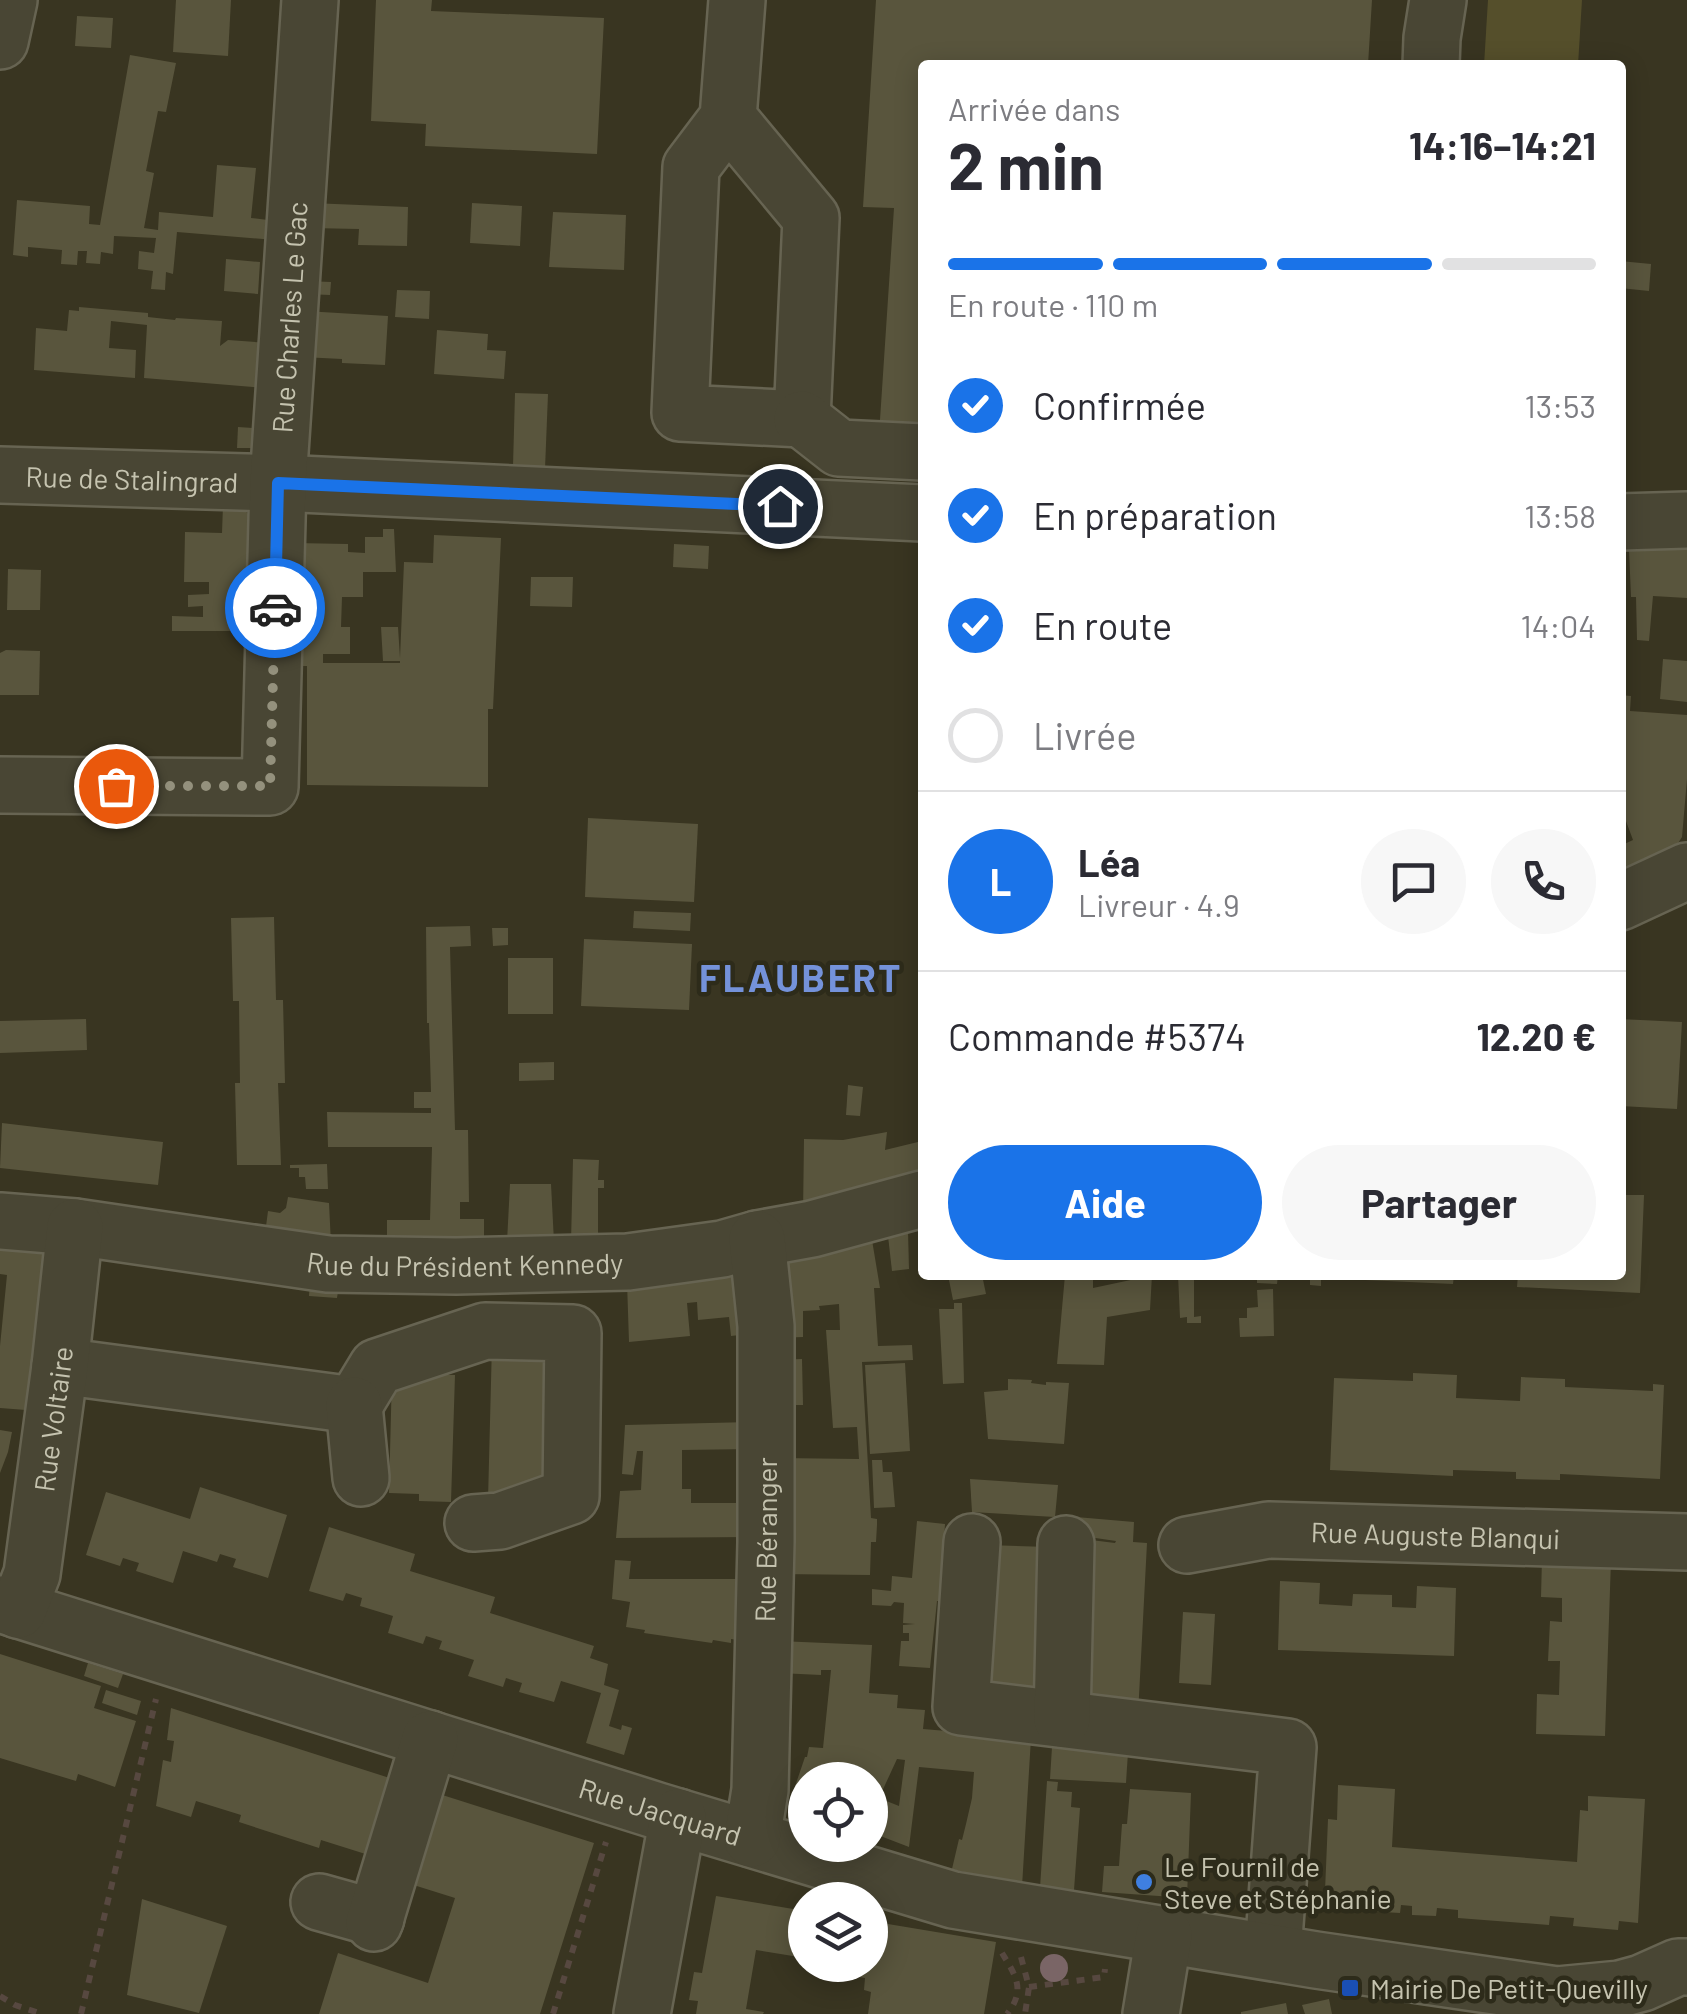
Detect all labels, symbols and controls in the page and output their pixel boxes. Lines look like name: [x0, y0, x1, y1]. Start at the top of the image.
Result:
text: Arrivée dans: [948, 89, 1121, 127]
text: 14:16–14:21: [1409, 122, 1596, 168]
text: 2 min: [948, 125, 1104, 203]
street label: Rue Charles Le Gac: [264, 201, 314, 434]
text: En route · 110 m: [948, 285, 1158, 323]
icon: check: [948, 378, 1003, 433]
text: Confirmée: [1033, 382, 1206, 428]
text: 13:53: [1525, 386, 1596, 424]
street label: Rue de Stalingrad: [25, 459, 239, 499]
pin: [738, 464, 823, 549]
icon: home: [753, 479, 808, 534]
icon: check: [948, 488, 1003, 543]
text: En préparation: [1033, 492, 1277, 538]
text: 13:58: [1524, 496, 1596, 534]
courier: [225, 558, 325, 658]
icon: car: [248, 581, 303, 636]
icon: check: [948, 598, 1003, 653]
text: En route: [1033, 602, 1172, 648]
text: 14:04: [1521, 606, 1596, 644]
text: Livrée: [1033, 712, 1136, 758]
pin: [74, 744, 159, 829]
icon: bag: [89, 759, 144, 814]
button: chat: [1361, 829, 1466, 934]
button: phone: [1491, 829, 1596, 934]
text: Léa: [1078, 839, 1140, 885]
text: L: [990, 858, 1011, 904]
text: Livreur · 4.9: [1078, 885, 1240, 923]
district label: FLAUBERT: [699, 954, 903, 1000]
text: Commande #5374: [948, 1013, 1246, 1059]
text: 12.20 €: [1476, 1013, 1596, 1059]
button: Aide: [948, 1145, 1262, 1260]
button: Partager: [1282, 1145, 1596, 1260]
street label: Rue du Président Kennedy: [305, 1244, 624, 1283]
street label: Rue Voltaire: [26, 1345, 79, 1494]
street label: Rue Béranger: [747, 1457, 783, 1623]
street label: Rue Auguste Blanqui: [1310, 1514, 1561, 1555]
map controls: [788, 1762, 888, 1982]
button: locate: [788, 1762, 888, 1862]
street label: Rue Jacquard: [575, 1770, 745, 1852]
place label: Le Fournil de Steve et Stéphanie: [1164, 1849, 1392, 1915]
marker: Le Fournil de Steve et Stéphanie: [1133, 1871, 1155, 1893]
button: layers: [788, 1882, 888, 1982]
place label: Mairie De Petit-Quevilly: [1370, 1971, 1648, 2005]
marker: Mairie De Petit-Quevilly: [1339, 1977, 1361, 1999]

